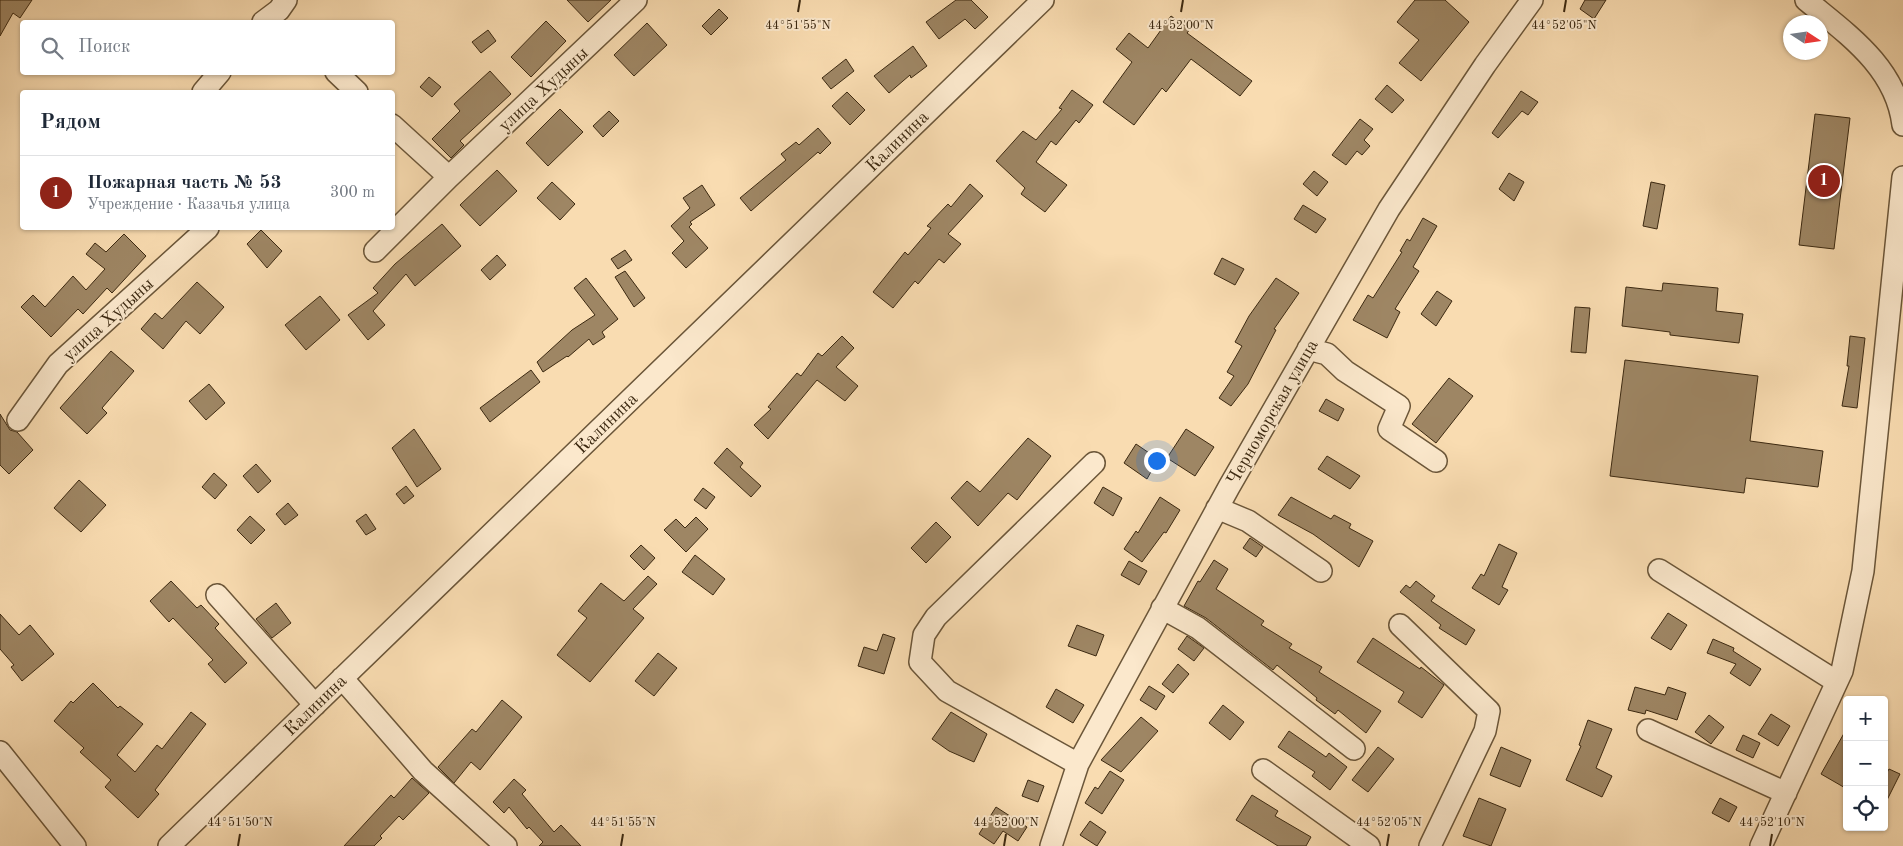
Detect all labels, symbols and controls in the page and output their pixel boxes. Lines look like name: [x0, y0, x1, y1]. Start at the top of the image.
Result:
north arrow: [1783, 15, 1828, 60]
text: 44°51'55"N: [765, 19, 831, 32]
text: 44°52'00"N: [1148, 19, 1214, 32]
text: 44°52'05"N: [1531, 19, 1597, 32]
search box: [20, 20, 395, 75]
icon: search: [38, 34, 66, 62]
text: Поиск: [78, 38, 130, 57]
street label: улица Худыны: [496, 44, 592, 135]
street label: Калинина: [863, 108, 932, 176]
text: Рядом: [40, 112, 101, 133]
pin: 1: [1808, 162, 1840, 200]
text: Пожарная часть № 53: [87, 174, 281, 193]
text: 1: [51, 185, 61, 201]
text: 300 m: [330, 185, 375, 201]
text: Учреждение · Казачья улица: [87, 197, 290, 213]
street label: улица Худыны: [60, 275, 157, 365]
street label: Черноморская улица: [1224, 337, 1322, 488]
street label: Калинина: [572, 390, 641, 458]
your location: [1144, 448, 1170, 474]
street label: Калинина: [281, 672, 350, 740]
map controls: [1843, 696, 1888, 831]
button: +: [1843, 696, 1888, 741]
button: −: [1843, 741, 1888, 786]
button: locate: [1843, 786, 1888, 831]
text: 44°51'50"N: [207, 816, 273, 829]
text: 44°51'55"N: [590, 816, 656, 829]
text: 44°52'00"N: [973, 816, 1039, 829]
text: 44°52'05"N: [1356, 816, 1422, 829]
text: 44°52'10"N: [1739, 816, 1805, 829]

